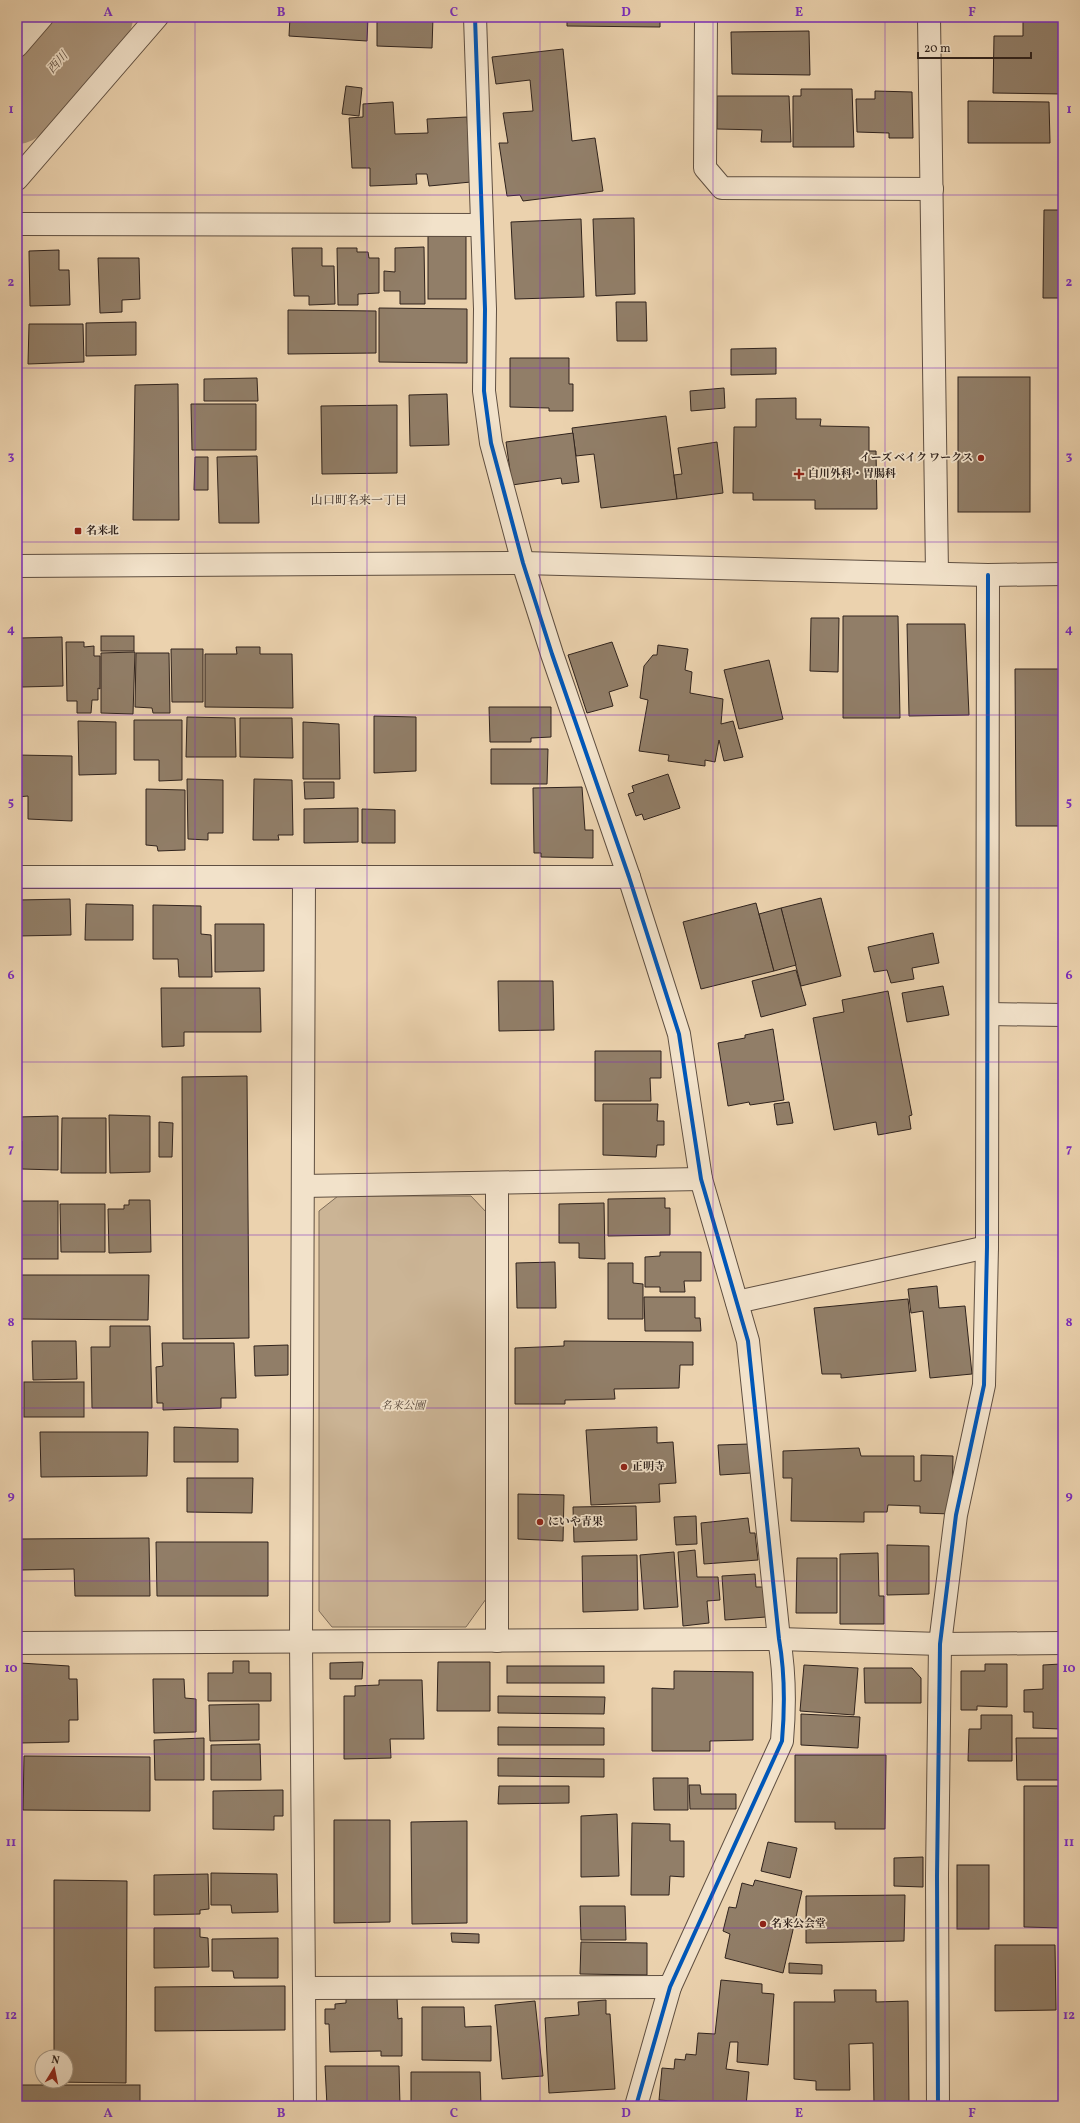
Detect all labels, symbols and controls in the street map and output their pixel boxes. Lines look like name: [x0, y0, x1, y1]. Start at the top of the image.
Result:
text: A: [103, 4, 113, 22]
text: B: [277, 4, 286, 22]
text: C: [450, 4, 458, 22]
text: D: [621, 4, 631, 22]
text: E: [795, 4, 803, 22]
text: F: [968, 4, 976, 22]
scale bar: [918, 34, 1031, 60]
text: 20 m: [924, 41, 951, 57]
water label: 西川: [44, 47, 73, 77]
text: 1: [8, 101, 14, 119]
text: 1: [1066, 101, 1072, 119]
text: 2: [8, 274, 15, 292]
text: 2: [1066, 274, 1073, 292]
text: 3: [8, 448, 15, 466]
text: 3: [1066, 448, 1073, 466]
place label: イーズ ベイク ワークス: [859, 451, 973, 466]
marker: イーズ ベイク ワークス: [976, 453, 986, 463]
place label: 白川外科・胃腸科: [808, 467, 896, 482]
marker: 白川外科・胃腸科: [793, 468, 805, 480]
district label: 山口町名来一丁目: [311, 493, 407, 509]
place label: 名来北: [86, 524, 119, 539]
marker: 名来北: [73, 526, 83, 536]
text: 4: [7, 621, 15, 639]
text: 4: [1065, 621, 1073, 639]
text: 5: [8, 794, 14, 812]
text: 5: [1066, 794, 1072, 812]
text: 6: [7, 967, 15, 985]
text: 6: [1065, 967, 1073, 985]
text: 7: [8, 1141, 14, 1159]
text: 7: [1066, 1141, 1072, 1159]
text: 8: [7, 1314, 15, 1332]
text: 8: [1065, 1314, 1073, 1332]
park label: 名来公園: [381, 1399, 427, 1414]
place label: 正明寺: [632, 1460, 665, 1475]
marker: 正明寺: [619, 1462, 629, 1472]
text: 9: [7, 1487, 15, 1505]
text: 9: [1065, 1487, 1073, 1505]
place label: にいや青果: [548, 1515, 603, 1530]
marker: にいや青果: [535, 1517, 545, 1527]
text: 10: [4, 1660, 18, 1678]
text: 10: [1062, 1660, 1076, 1678]
text: 11: [6, 1834, 16, 1852]
text: 11: [1064, 1834, 1074, 1852]
place label: 名来公会堂: [771, 1917, 826, 1932]
marker: 名来公会堂: [758, 1919, 768, 1929]
text: 12: [5, 2007, 17, 2025]
text: 12: [1063, 2007, 1075, 2025]
north arrow: [34, 2049, 74, 2089]
text: N: [50, 2053, 61, 2069]
text: A: [103, 2105, 113, 2123]
text: B: [277, 2105, 286, 2123]
text: C: [450, 2105, 458, 2123]
text: D: [621, 2105, 631, 2123]
text: E: [795, 2105, 803, 2123]
text: F: [968, 2105, 976, 2123]

